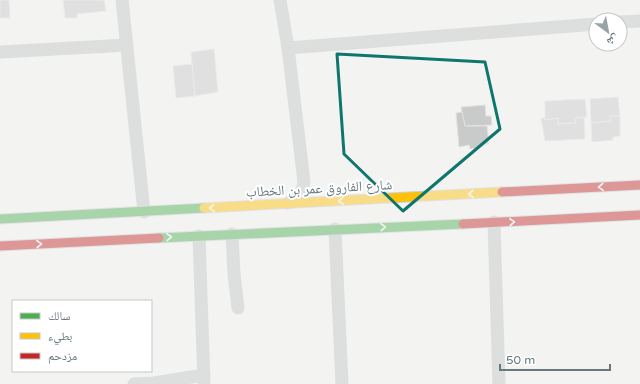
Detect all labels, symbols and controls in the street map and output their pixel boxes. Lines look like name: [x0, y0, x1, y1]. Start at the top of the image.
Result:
north arrow: [588, 12, 628, 52]
text: ش: [604, 31, 621, 49]
street label: شارع الفاروق عمر بن الخطاب: [245, 176, 393, 202]
one-way arrow: [598, 182, 604, 191]
one-way arrow: [468, 189, 474, 198]
one-way arrow: [338, 197, 344, 205]
one-way arrow: [209, 204, 215, 213]
one-way arrow: [509, 217, 515, 226]
one-way arrow: [380, 223, 386, 232]
one-way arrow: [166, 233, 172, 242]
one-way arrow: [36, 240, 42, 248]
legend: [12, 300, 152, 372]
text: سالك: [48, 309, 70, 323]
text: بطيء: [48, 329, 72, 346]
scale bar: [500, 346, 610, 372]
text: مزدحم: [48, 349, 77, 364]
text: 50 m: [506, 353, 535, 367]

